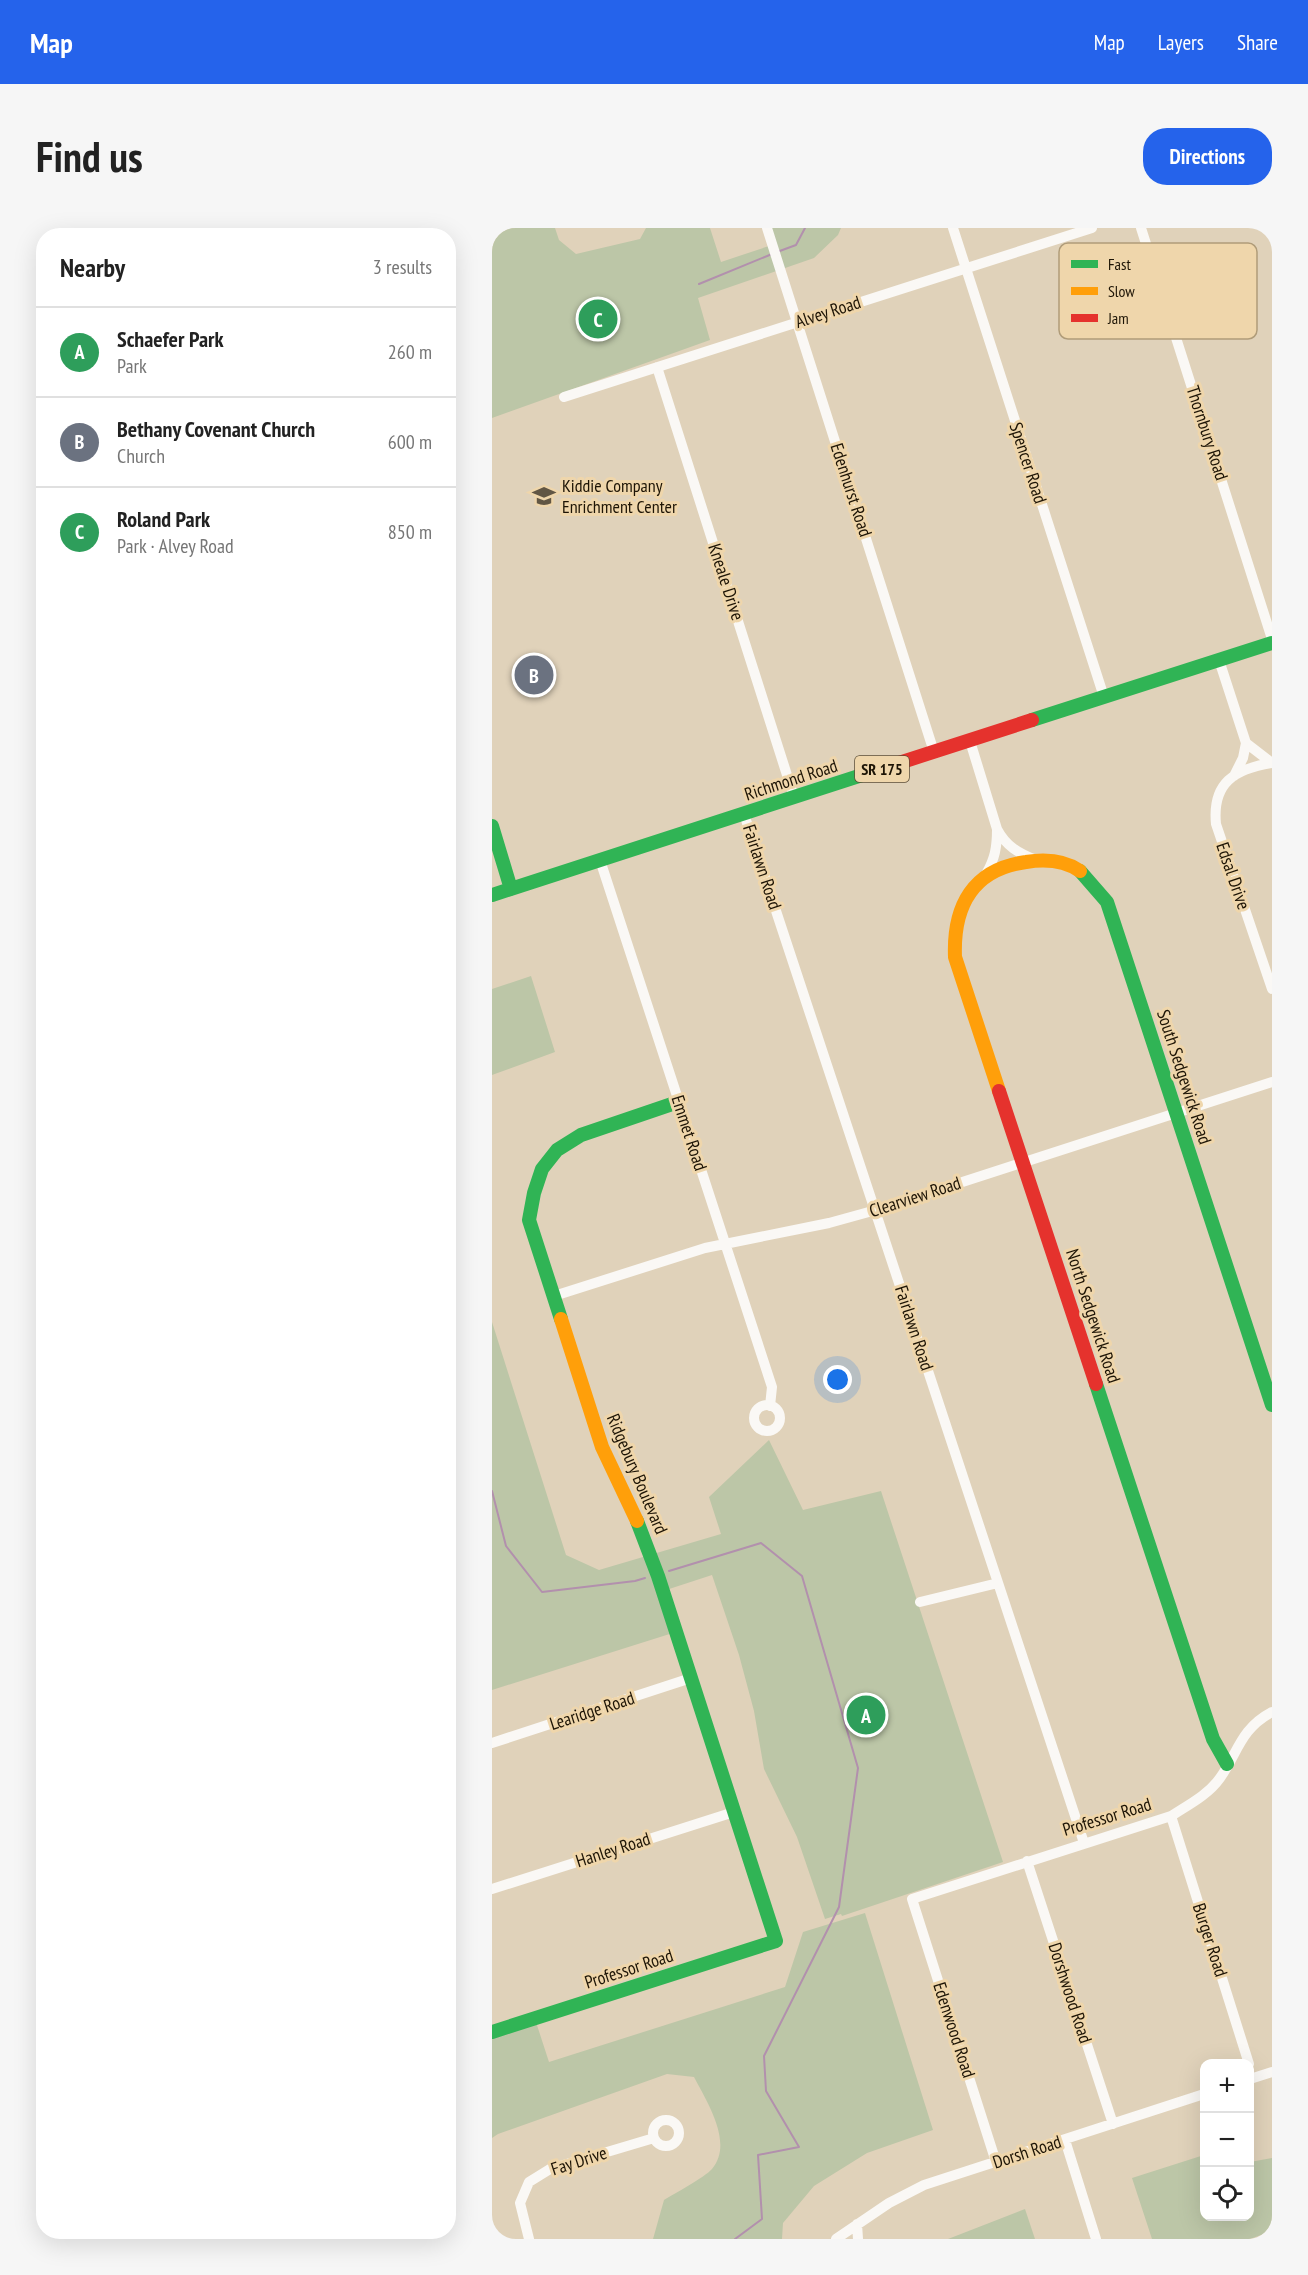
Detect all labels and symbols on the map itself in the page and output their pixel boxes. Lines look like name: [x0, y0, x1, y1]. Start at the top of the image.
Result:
legend: [1059, 243, 1257, 339]
text: Fast: [1108, 254, 1131, 274]
text: Slow: [1108, 281, 1135, 301]
street label: Alvey Road: [792, 290, 864, 333]
pin: C: [578, 296, 618, 341]
text: Jam: [1107, 308, 1129, 328]
street label: Thornbury Road: [1181, 383, 1234, 483]
street label: Spencer Road: [1005, 419, 1052, 506]
street label: Edenhurst Road: [826, 440, 877, 540]
place label: Kiddie Company Enrichment Center: [562, 474, 677, 518]
school or university icon: Kiddie Company Enrichment Center: [531, 483, 557, 509]
street label: Kneale Drive: [703, 541, 750, 623]
pin: B: [514, 652, 554, 698]
street label: Richmond Road: [741, 754, 840, 805]
road number: SR 175: [855, 756, 909, 782]
street label: Fairlawn Road: [738, 821, 787, 912]
street label: Edsal Drive: [1211, 839, 1256, 912]
street label: South Sedgewick Road: [1152, 1007, 1217, 1147]
street label: Emmet Road: [666, 1092, 712, 1174]
street label: Clearview Road: [866, 1171, 964, 1222]
street label: North Sedgewick Road: [1061, 1246, 1126, 1386]
street label: Fairlawn Road: [890, 1282, 939, 1373]
your location: [823, 1365, 852, 1394]
street label: Ridgebury Boulevard: [602, 1410, 673, 1537]
street label: Learidge Road: [547, 1686, 637, 1735]
pin: A: [846, 1692, 886, 1738]
street label: Professor Road: [1060, 1792, 1154, 1841]
street label: Hanley Road: [573, 1827, 653, 1872]
street label: Burger Road: [1188, 1900, 1233, 1979]
street label: Dorshwood Road: [1043, 1940, 1098, 2046]
street label: Professor Road: [582, 1943, 676, 1994]
street label: Edenwood Road: [928, 1979, 981, 2081]
street label: Dorsh Road: [990, 2130, 1064, 2173]
street label: Fay Drive: [548, 2141, 610, 2180]

